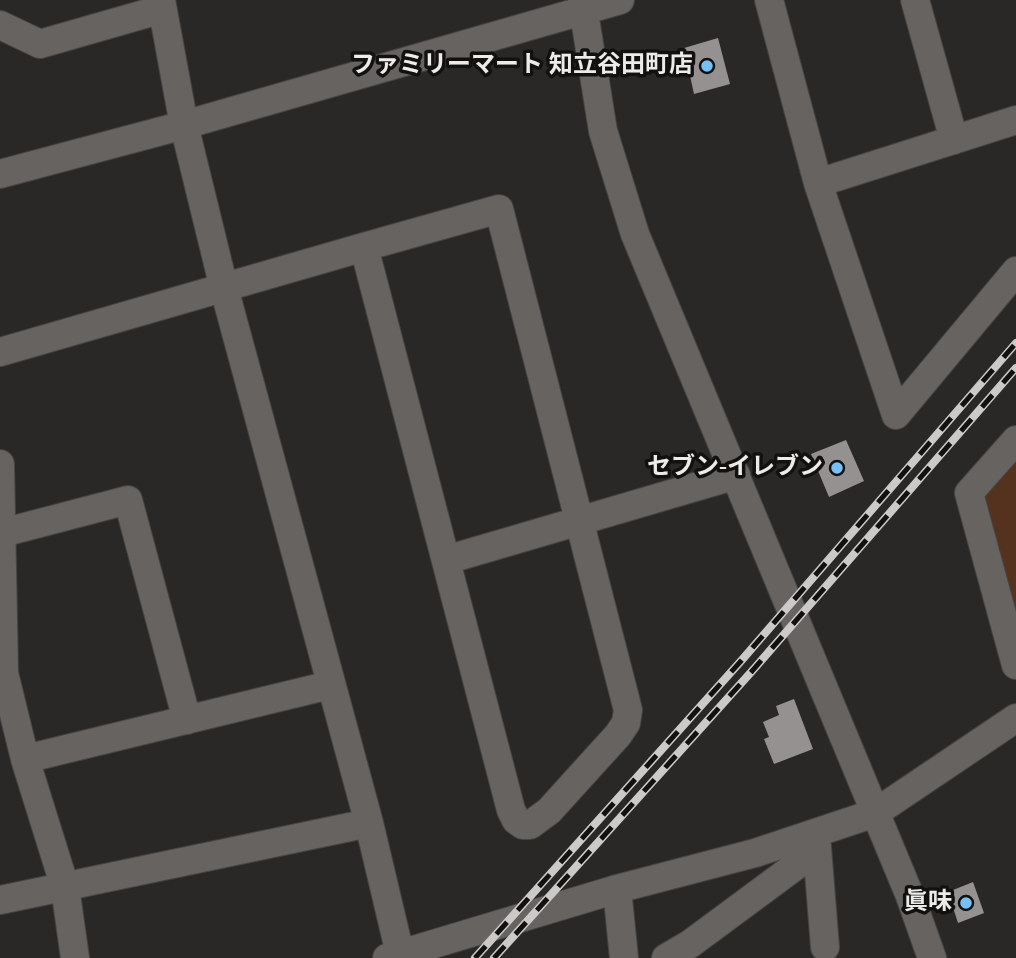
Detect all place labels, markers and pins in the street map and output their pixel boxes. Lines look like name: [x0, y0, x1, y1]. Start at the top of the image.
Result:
place label: ファミリーマート 知立谷田町店: [351, 52, 693, 80]
marker: ファミリーマート 知立谷田町店: [699, 58, 715, 74]
place label: セブン-イレブン: [647, 454, 823, 482]
marker: セブン-イレブン: [829, 460, 845, 476]
place label: 眞味: [904, 889, 952, 917]
marker: 眞味: [958, 895, 974, 911]

